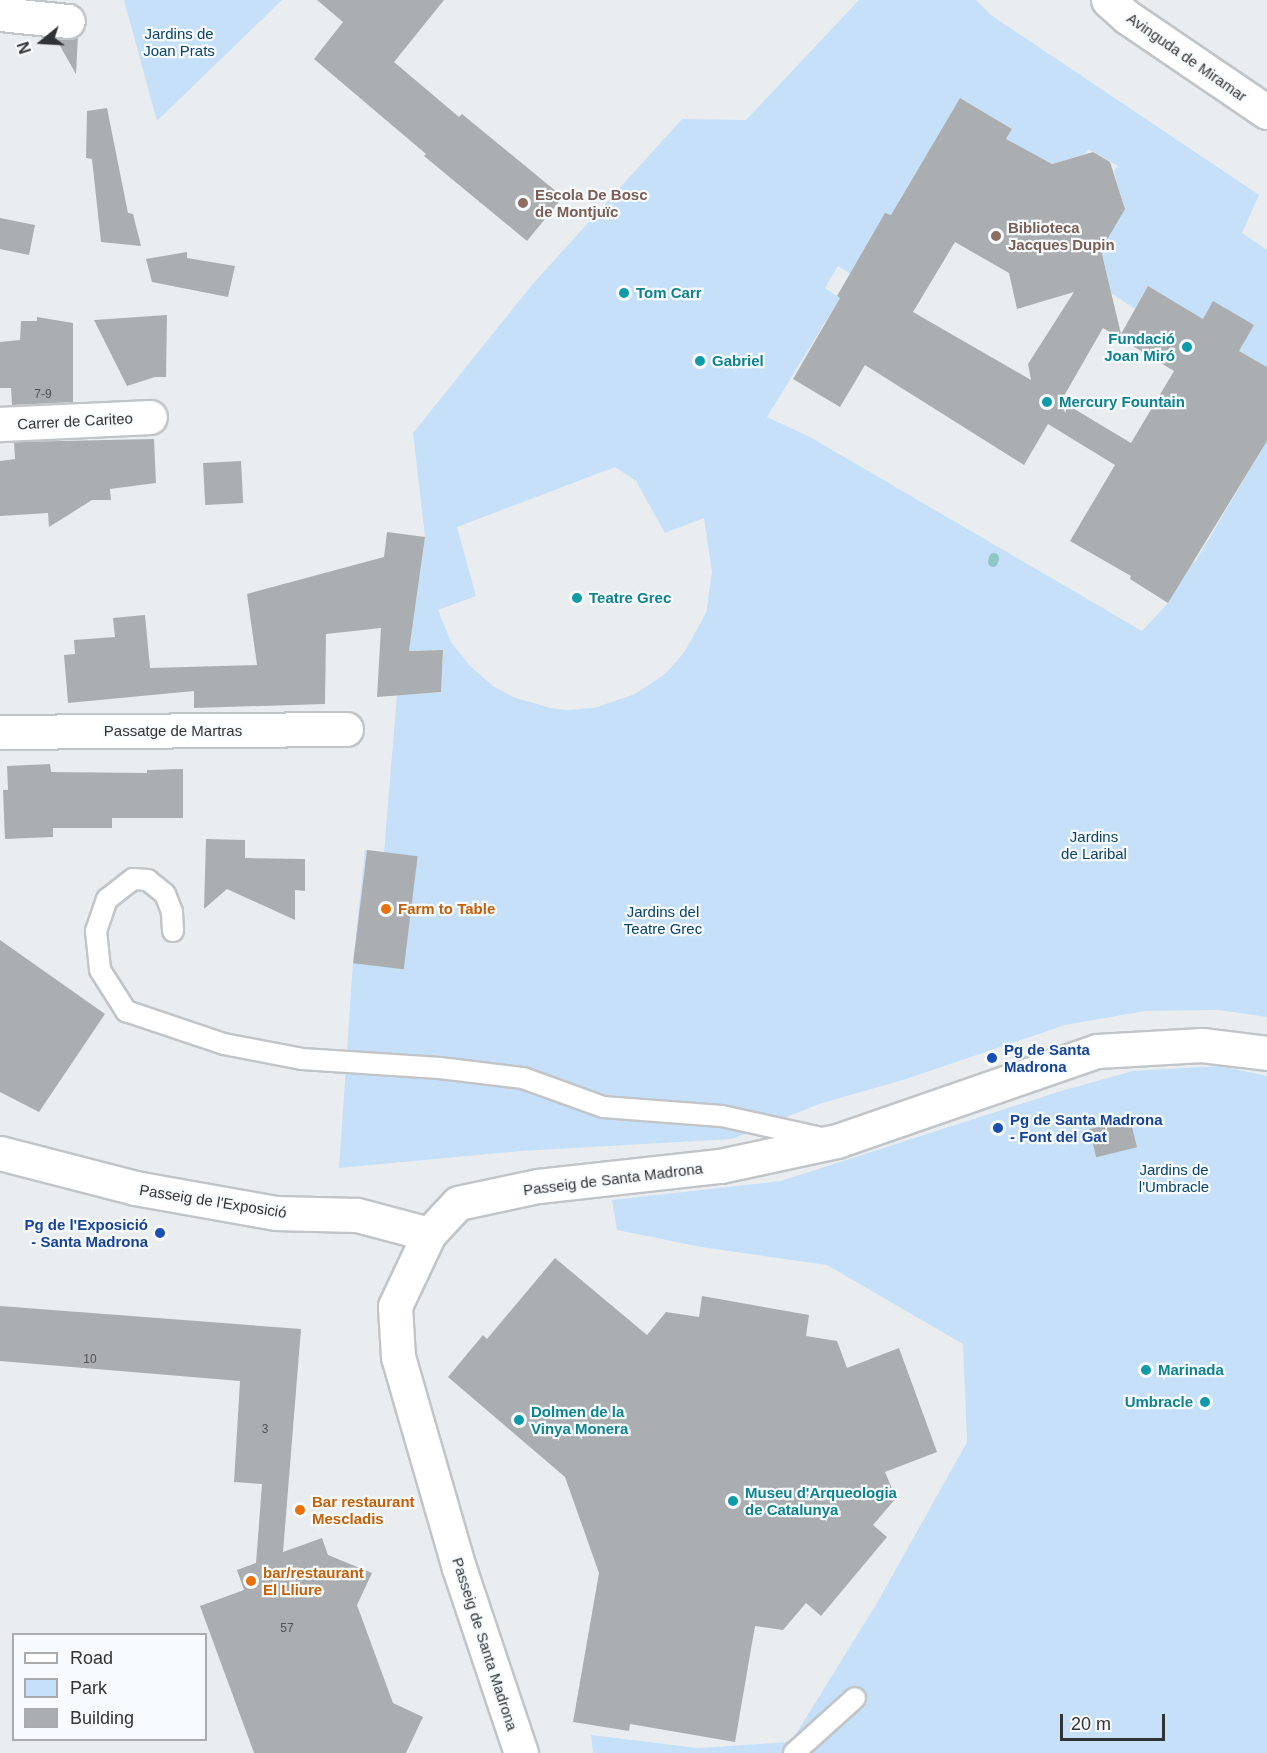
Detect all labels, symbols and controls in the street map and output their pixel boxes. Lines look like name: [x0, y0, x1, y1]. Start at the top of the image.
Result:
street label: Avinguda de Miramar: [1124, 9, 1250, 105]
north arrow: [12, 12, 72, 72]
park label: Jardins de Joan Prats: [143, 24, 215, 59]
text: N: [15, 40, 34, 56]
place label: Escola De Bosc de Montjuïc: [535, 185, 648, 220]
marker: Escola De Bosc de Montjuïc: [516, 196, 530, 210]
place label: Biblioteca Jacques Dupin: [1008, 218, 1115, 253]
marker: Biblioteca Jacques Dupin: [989, 229, 1003, 243]
place label: Tom Carr: [636, 284, 702, 302]
marker: Tom Carr: [617, 286, 631, 300]
place label: Fundació Joan Miró: [1104, 329, 1175, 364]
marker: Fundació Joan Miró: [1180, 340, 1194, 354]
place label: Gabriel: [712, 352, 764, 370]
marker: Gabriel: [693, 354, 707, 368]
house number: 7-9: [34, 388, 52, 402]
place label: Mercury Fountain: [1059, 393, 1185, 411]
marker: Mercury Fountain: [1040, 395, 1054, 409]
street label: Carrer de Cariteo: [17, 409, 133, 433]
place label: Teatre Grec: [589, 589, 671, 607]
marker: Teatre Grec: [570, 591, 584, 605]
street label: Passatge de Martras: [104, 722, 242, 740]
park label: Jardins de Laribal: [1061, 827, 1127, 862]
place label: Farm to Table: [398, 900, 495, 918]
marker: Farm to Table: [379, 902, 393, 916]
park label: Jardins del Teatre Grec: [624, 902, 702, 937]
place label: Pg de Santa Madrona: [1004, 1040, 1090, 1075]
marker: Pg de Santa Madrona: [985, 1051, 999, 1065]
place label: Pg de Santa Madrona - Font del Gat: [1010, 1110, 1163, 1145]
marker: Pg de Santa Madrona - Font del Gat: [991, 1121, 1005, 1135]
street label: Passeig de Santa Madrona: [522, 1159, 704, 1199]
park label: Jardins de l'Umbracle: [1139, 1160, 1209, 1195]
street label: Passeig de l'Exposició: [138, 1180, 288, 1222]
place label: Pg de l'Exposició - Santa Madrona: [24, 1215, 148, 1250]
marker: Pg de l'Exposició - Santa Madrona: [153, 1226, 167, 1240]
house number: 10: [83, 1353, 97, 1367]
place label: Marinada: [1158, 1361, 1224, 1379]
marker: Marinada: [1139, 1363, 1153, 1377]
place label: Umbracle: [1125, 1393, 1193, 1411]
marker: Umbracle: [1198, 1395, 1212, 1409]
place label: Dolmen de la Vinya Monera: [531, 1402, 628, 1437]
marker: Dolmen de la Vinya Monera: [512, 1413, 526, 1427]
house number: 3: [262, 1423, 268, 1437]
place label: Museu d'Arqueologia de Catalunya: [745, 1483, 897, 1518]
place label: Bar restaurant Mescladis: [312, 1492, 415, 1527]
marker: Museu d'Arqueologia de Catalunya: [726, 1494, 740, 1508]
marker: Bar restaurant Mescladis: [293, 1503, 307, 1517]
street label: Passeig de Santa Madrona: [448, 1555, 522, 1733]
place label: bar/restaurant El Lliure: [263, 1563, 364, 1598]
marker: bar/restaurant El Lliure: [244, 1574, 258, 1588]
house number: 57: [280, 1622, 294, 1636]
legend: [12, 1633, 207, 1741]
text: Road: [70, 1648, 113, 1668]
text: Park: [70, 1678, 107, 1698]
scale bar: [1063, 1702, 1168, 1740]
text: Building: [70, 1708, 134, 1728]
text: 20 m: [1071, 1714, 1111, 1734]

